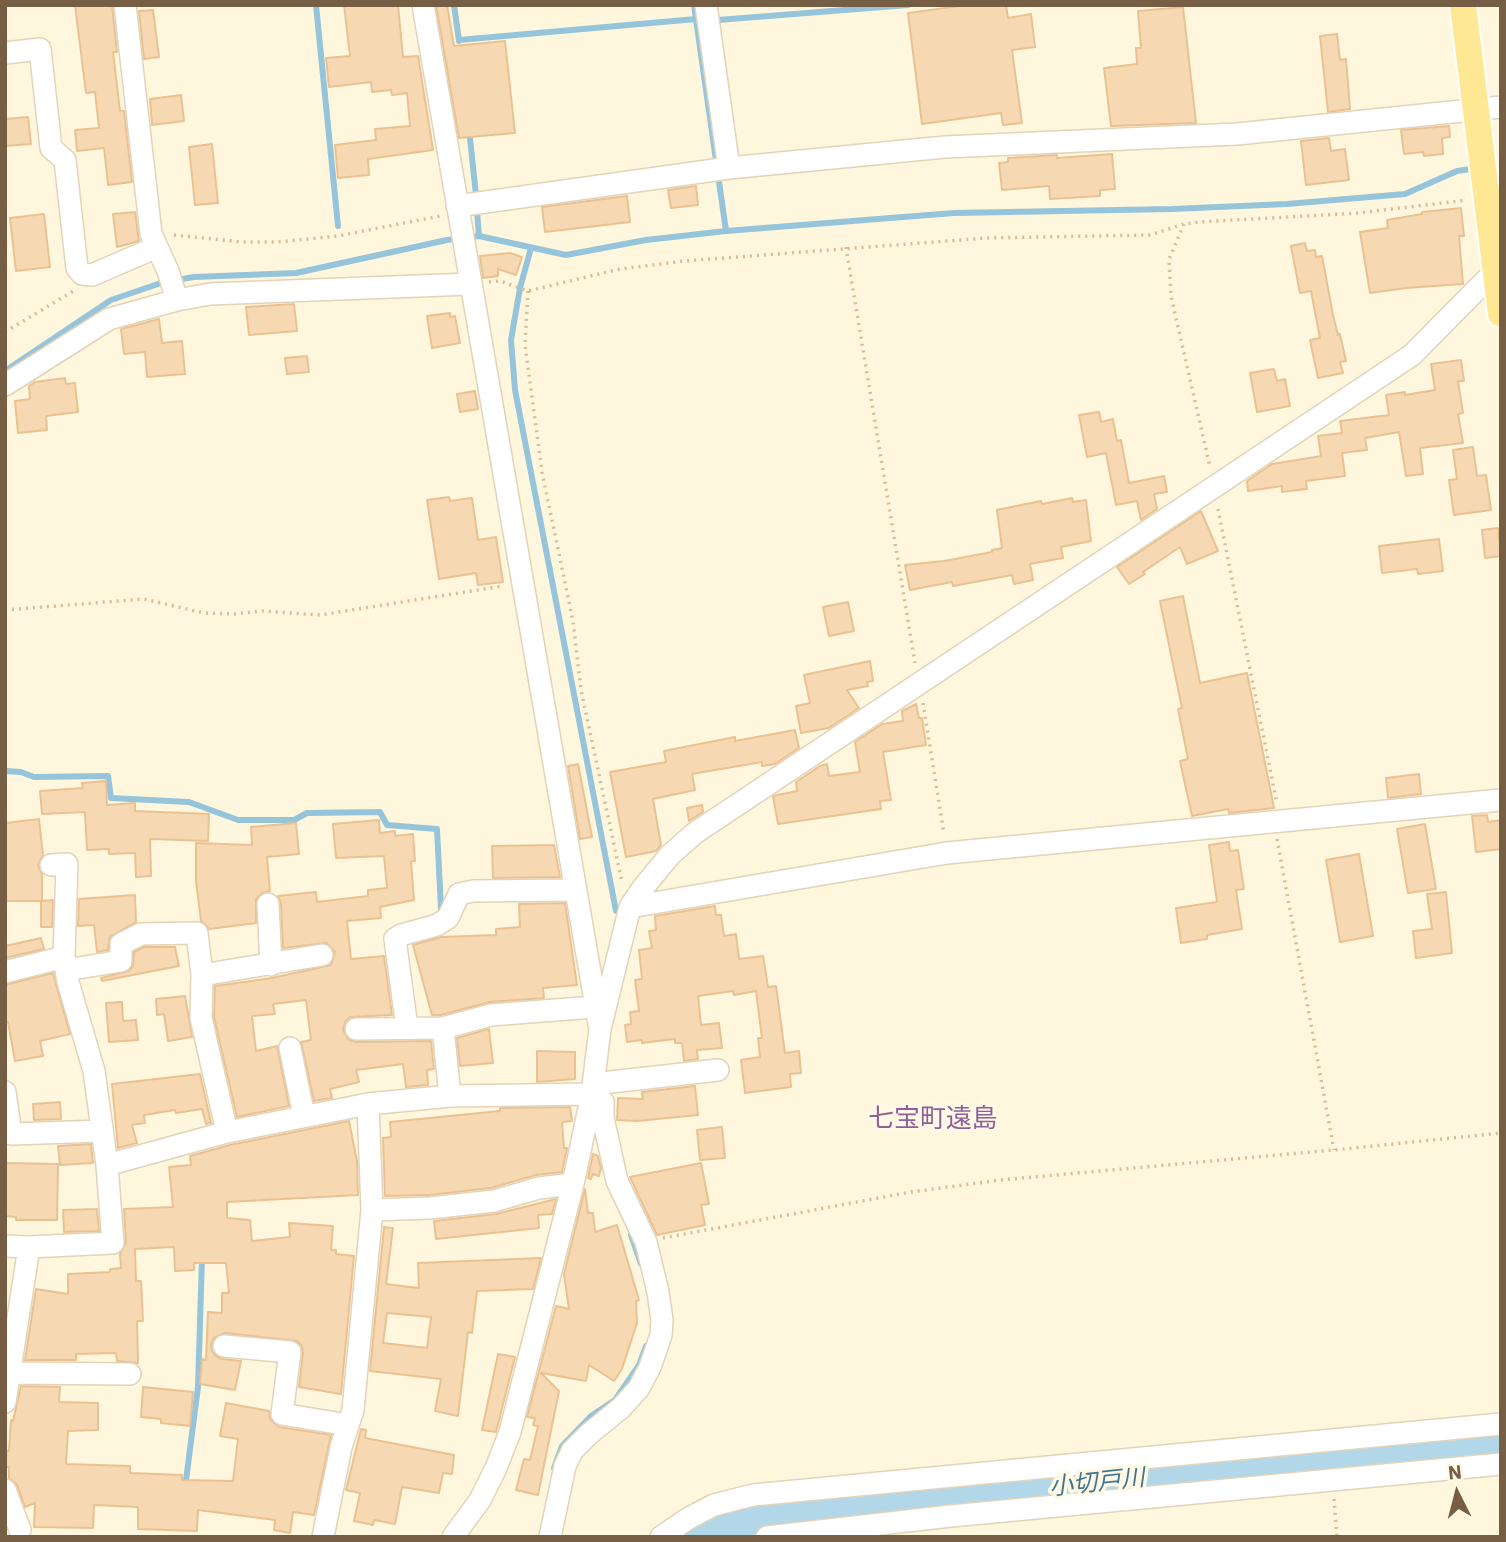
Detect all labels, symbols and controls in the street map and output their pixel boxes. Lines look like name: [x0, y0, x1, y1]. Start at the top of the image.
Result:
district label: 七宝町遠島: [868, 1103, 998, 1135]
north arrow: [1422, 1458, 1492, 1528]
text: N: [1447, 1459, 1463, 1485]
water label: 小切戸川: [1048, 1464, 1146, 1502]

